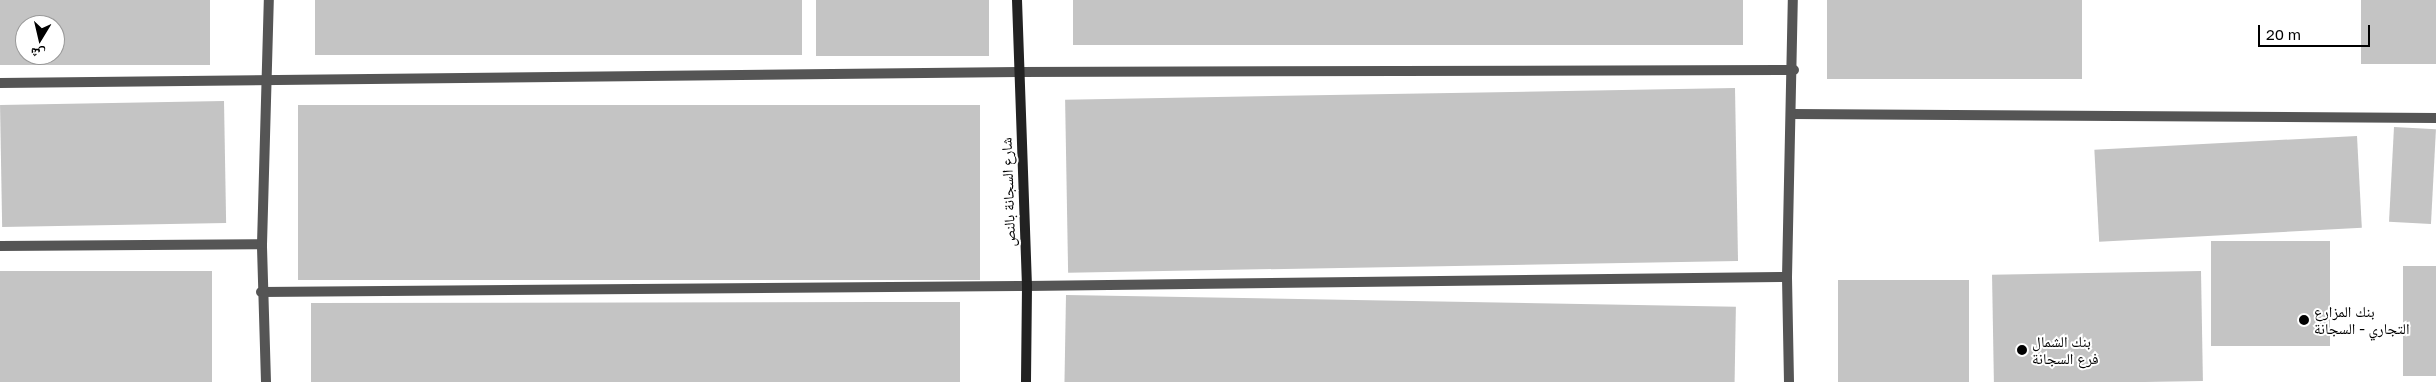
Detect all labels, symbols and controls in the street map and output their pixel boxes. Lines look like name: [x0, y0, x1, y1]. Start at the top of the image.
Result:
north arrow: [15, 15, 65, 65]
scale bar: [2261, 15, 2374, 47]
text: 20 m: [2266, 25, 2301, 43]
text: ش: [29, 45, 46, 64]
street label: شارع السجانة بالنص: [997, 137, 1019, 247]
place label: بنك المزارع التجاري - السجانة: [2314, 302, 2410, 337]
marker: بنك المزارع التجاري - السجانة: [2298, 314, 2310, 326]
place label: بنك الشمال فرع السجانة: [2032, 332, 2099, 367]
marker: بنك الشمال فرع السجانة: [2016, 344, 2028, 356]

